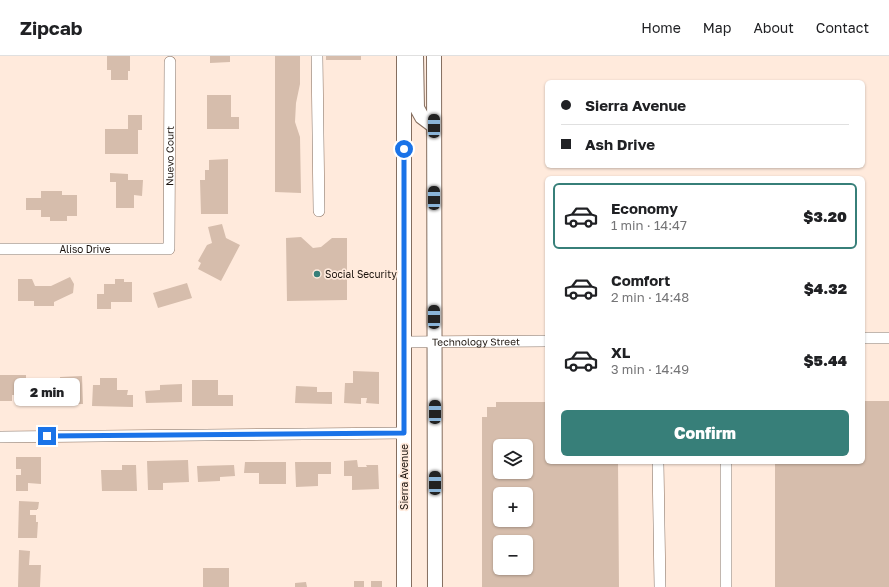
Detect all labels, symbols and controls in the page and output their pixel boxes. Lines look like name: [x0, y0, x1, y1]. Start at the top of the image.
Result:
text: Zipcab: [20, 16, 83, 39]
text: Home: [641, 19, 681, 36]
text: Map: [703, 19, 731, 36]
text: About: [753, 19, 794, 36]
text: Contact: [816, 19, 869, 36]
text: Sierra Avenue: [585, 96, 686, 114]
car: [428, 114, 440, 138]
street label: Nuevo Court: [163, 126, 176, 186]
text: Ash Drive: [585, 135, 655, 153]
route start: [395, 140, 413, 158]
car: [428, 186, 440, 210]
icon: car: [563, 198, 599, 234]
text: Economy: [611, 199, 678, 217]
text: $3.20: [803, 207, 847, 225]
text: 1 min · 14:47: [611, 217, 687, 233]
street label: Aliso Drive: [59, 243, 111, 255]
place label: Social Security: [325, 268, 397, 280]
marker: Social Security: [312, 269, 322, 279]
icon: car: [563, 270, 599, 306]
text: Comfort: [611, 271, 670, 289]
text: $4.32: [804, 279, 847, 297]
text: 2 min · 14:48: [611, 289, 689, 305]
car: [428, 305, 440, 329]
street label: Technology Street: [432, 335, 520, 348]
icon: car: [563, 342, 599, 378]
text: XL: [611, 343, 630, 361]
text: $5.44: [803, 351, 847, 369]
text: 3 min · 14:49: [611, 361, 689, 377]
callout: 2 min: [14, 378, 80, 406]
text: 2 min: [30, 384, 64, 400]
car: [429, 400, 441, 424]
button: Confirm: [561, 410, 849, 456]
route end: [38, 427, 56, 445]
map controls: [493, 439, 533, 575]
button: layers: [493, 439, 533, 479]
street label: Sierra Avenue: [398, 444, 410, 510]
car: [429, 471, 441, 495]
button: +: [493, 487, 533, 527]
button: −: [493, 535, 533, 575]

